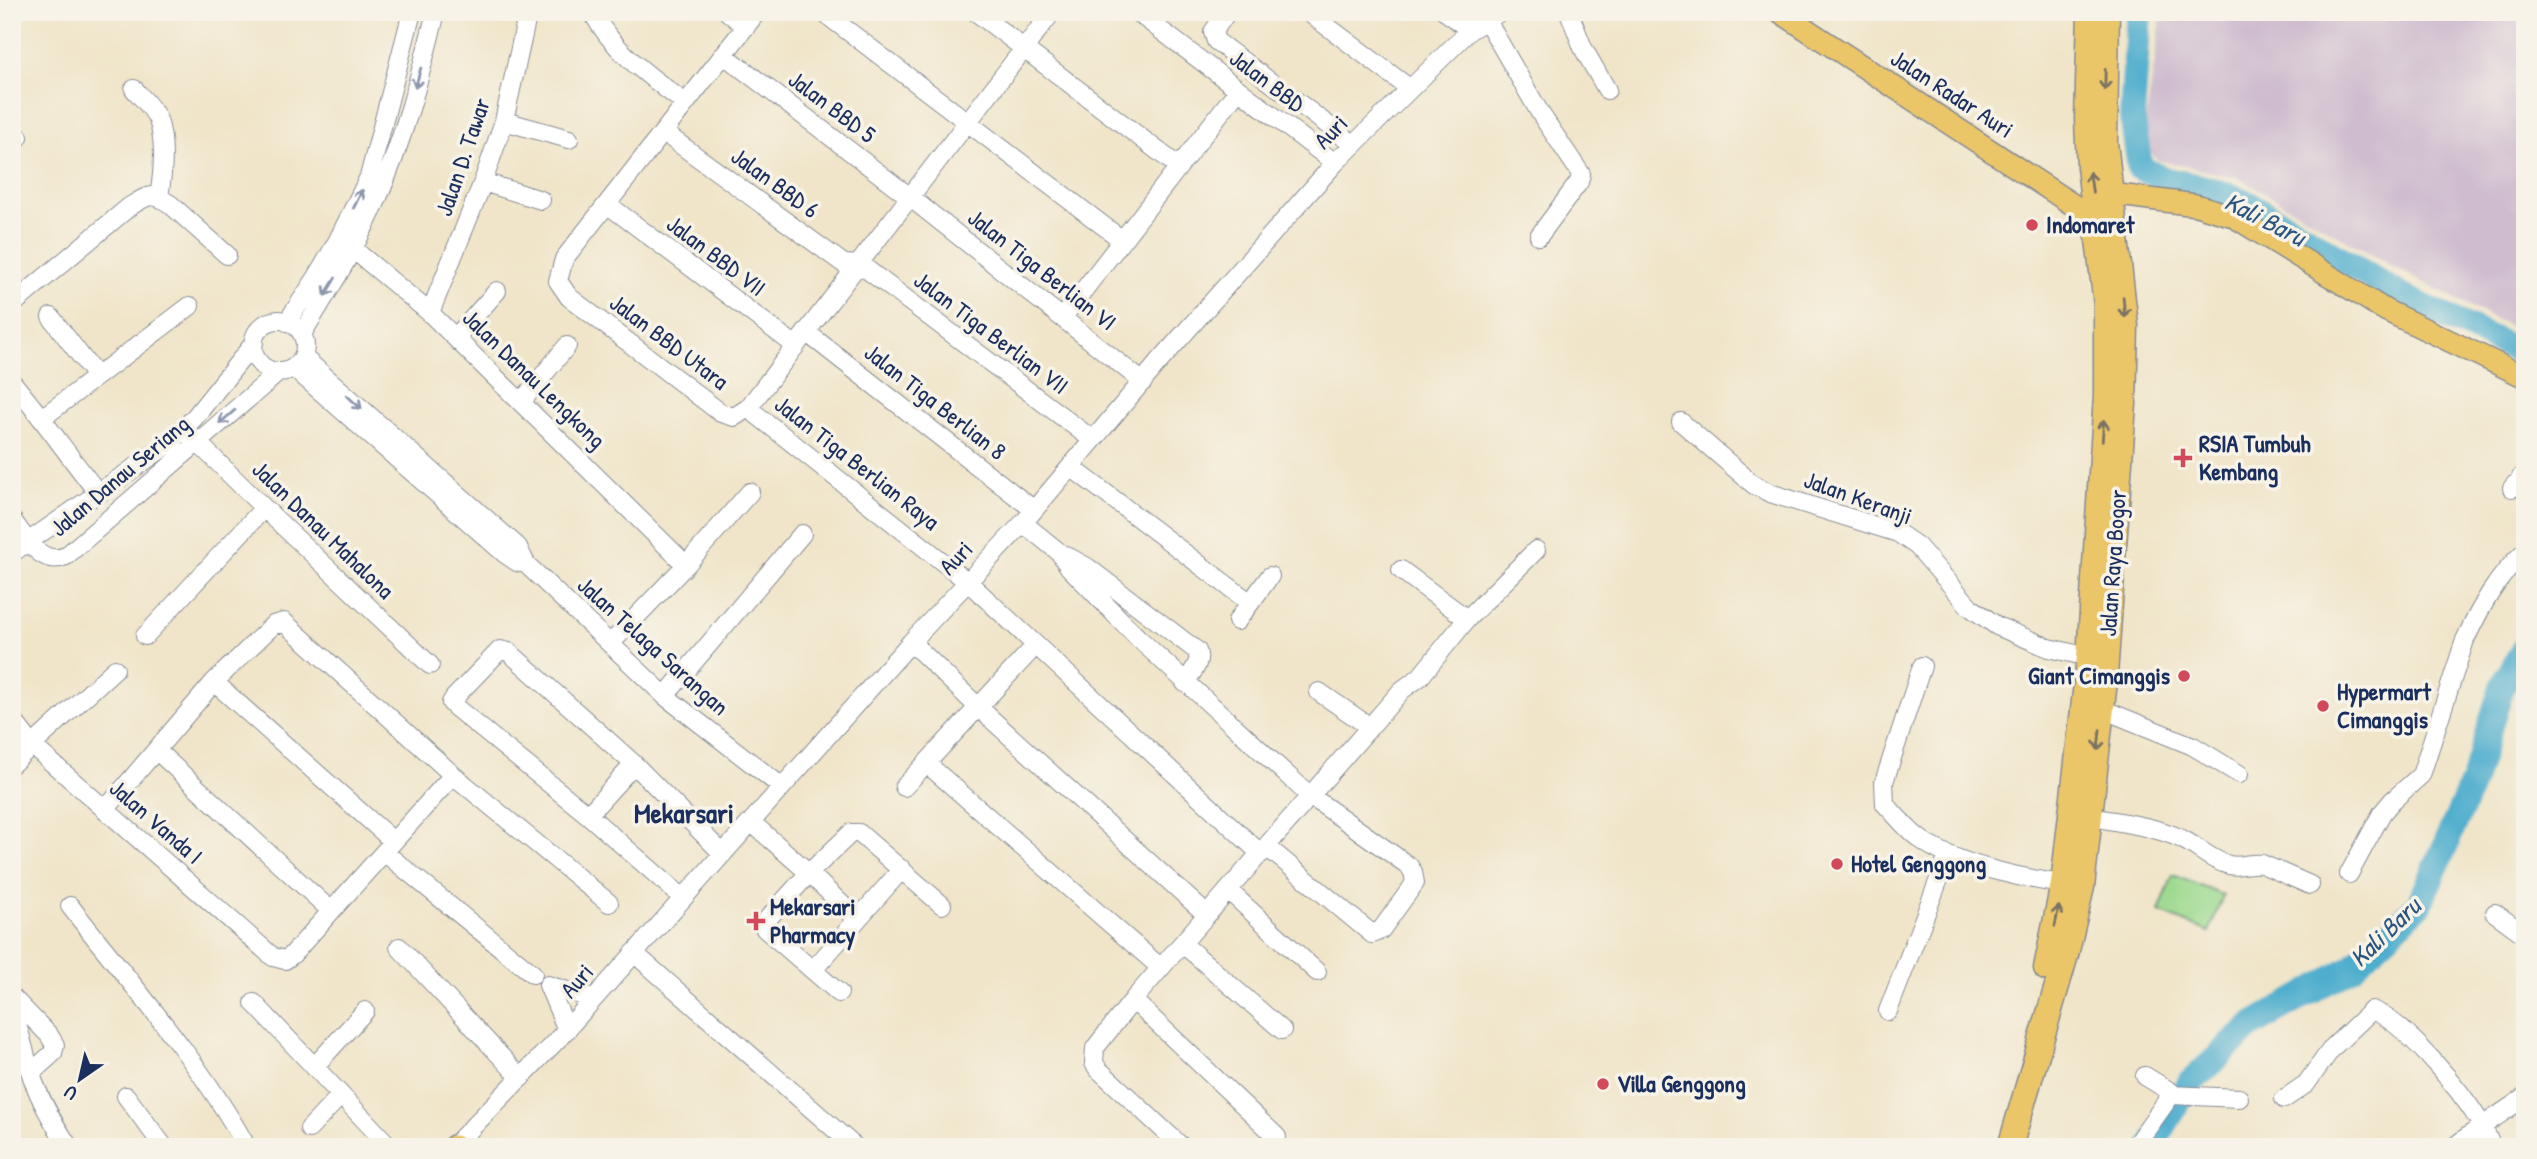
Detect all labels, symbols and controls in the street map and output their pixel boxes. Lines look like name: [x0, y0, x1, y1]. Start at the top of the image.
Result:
street label: Jalan BBD: [1224, 41, 1312, 119]
street label: Jalan Radar Auri: [1885, 42, 2020, 145]
street label: Jalan BBD 5: [782, 63, 883, 150]
one-way arrow: [410, 67, 423, 89]
one-way arrow: [2098, 69, 2112, 92]
street label: Jalan D. Tawar: [427, 93, 497, 220]
street label: Auri: [1306, 107, 1354, 155]
street label: Jalan BBD 6: [725, 139, 826, 225]
one-way arrow: [2084, 171, 2097, 194]
water label: Kali Baru: [2219, 183, 2314, 255]
one-way arrow: [352, 189, 365, 210]
street label: Jalan Tiga Berlian VI: [962, 201, 1124, 337]
street label: Jalan BBD VII: [660, 207, 773, 303]
place label: Indomaret: [2046, 208, 2135, 240]
marker: Indomaret: [2024, 217, 2040, 233]
street label: Jalan Tiga Berlian VII: [908, 263, 1075, 401]
one-way arrow: [323, 276, 337, 296]
street label: Jalan BBD Utara: [604, 286, 736, 396]
one-way arrow: [2118, 295, 2131, 318]
street label: Jalan Danau Lengkong: [456, 302, 613, 455]
street label: Jalan Tiga Berlian 8: [858, 336, 1013, 467]
street label: Jalan Tiga Berlian Raya: [769, 388, 947, 537]
one-way arrow: [345, 394, 363, 410]
street label: Jalan Danau Seriang: [43, 407, 196, 543]
one-way arrow: [219, 409, 237, 425]
one-way arrow: [2097, 420, 2110, 442]
place label: RSIA Tumbuh Kembang: [2199, 427, 2311, 488]
marker: RSIA Tumbuh Kembang: [2173, 448, 2193, 468]
street label: Jalan Danau Mahalona: [246, 453, 402, 605]
street label: Jalan Keranji: [1800, 463, 1917, 531]
street label: Jalan Raya Bogor: [2091, 488, 2133, 637]
street label: Auri: [931, 533, 979, 581]
street label: Jalan Telaga Sarangan: [571, 569, 736, 722]
place label: Giant Cimanggis: [2028, 659, 2170, 692]
marker: Giant Cimanggis: [2176, 668, 2192, 684]
place label: Hypermart Cimanggis: [2337, 675, 2431, 736]
marker: Hypermart Cimanggis: [2315, 698, 2331, 714]
one-way arrow: [2093, 728, 2106, 751]
street label: Jalan Vanda I: [103, 772, 210, 871]
district label: Mekarsari: [634, 794, 734, 832]
place label: Hotel Genggong: [1851, 847, 1986, 880]
marker: Hotel Genggong: [1829, 856, 1845, 872]
water label: Kali Baru: [2341, 887, 2430, 974]
place label: Mekarsari Pharmacy: [770, 890, 856, 951]
one-way arrow: [2051, 905, 2064, 928]
marker: Mekarsari Pharmacy: [748, 913, 764, 929]
street label: Auri: [552, 956, 600, 1004]
north arrow: [46, 1044, 116, 1114]
place label: Villa Genggong: [1617, 1067, 1746, 1100]
marker: Villa Genggong: [1595, 1076, 1611, 1092]
text: U: [58, 1079, 82, 1107]

